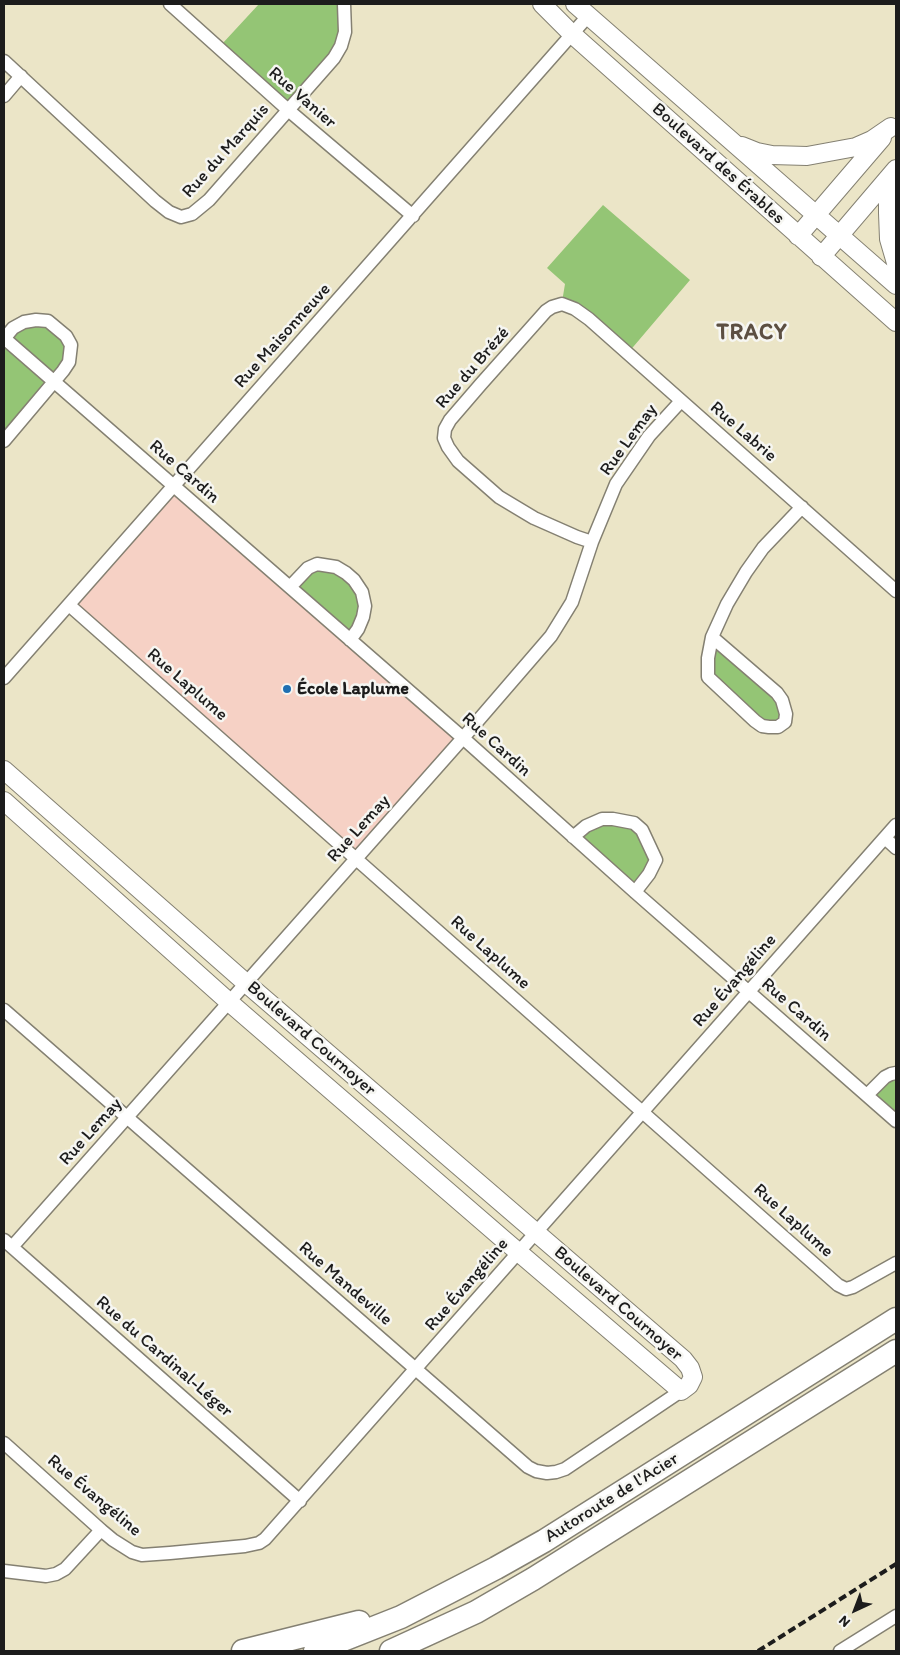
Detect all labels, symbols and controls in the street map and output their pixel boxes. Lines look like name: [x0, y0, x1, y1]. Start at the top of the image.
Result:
street label: Rue Vanier: [264, 63, 340, 133]
street label: Rue du Marquis: [178, 99, 274, 203]
street label: Boulevard des Érables: [647, 99, 789, 229]
street label: Rue Maisonneuve: [230, 279, 336, 393]
district label: TRACY: [716, 320, 788, 346]
street label: Rue du Brézé: [432, 323, 514, 413]
street label: Rue Labrie: [705, 397, 781, 467]
street label: Rue Lemay: [596, 400, 662, 480]
street label: Rue Cardin: [144, 436, 224, 508]
street label: Rue Laplume: [142, 644, 232, 726]
place label: École Laplume: [297, 678, 409, 700]
marker: École Laplume: [281, 683, 293, 695]
street label: Rue Cardin: [457, 708, 535, 782]
street label: Rue Lemay: [323, 791, 395, 867]
street label: Rue Laplume: [446, 911, 534, 995]
street label: Rue Évangéline: [689, 930, 781, 1032]
street label: Rue Cardin: [756, 974, 836, 1046]
street label: Boulevard Cournoyer: [242, 977, 380, 1101]
street label: Rue Lemay: [55, 1094, 127, 1170]
street label: Rue Laplume: [749, 1179, 837, 1263]
street label: Rue Évangéline: [421, 1234, 513, 1336]
street label: Rue Mandeville: [294, 1237, 396, 1331]
street label: Boulevard Cournoyer: [549, 1242, 687, 1366]
street label: Rue du Cardinal-Léger: [91, 1292, 237, 1422]
street label: Autoroute de l'Acier: [541, 1448, 683, 1548]
street label: Rue Évangéline: [42, 1450, 146, 1542]
north arrow: [830, 1585, 880, 1635]
text: N: [835, 1612, 854, 1631]

